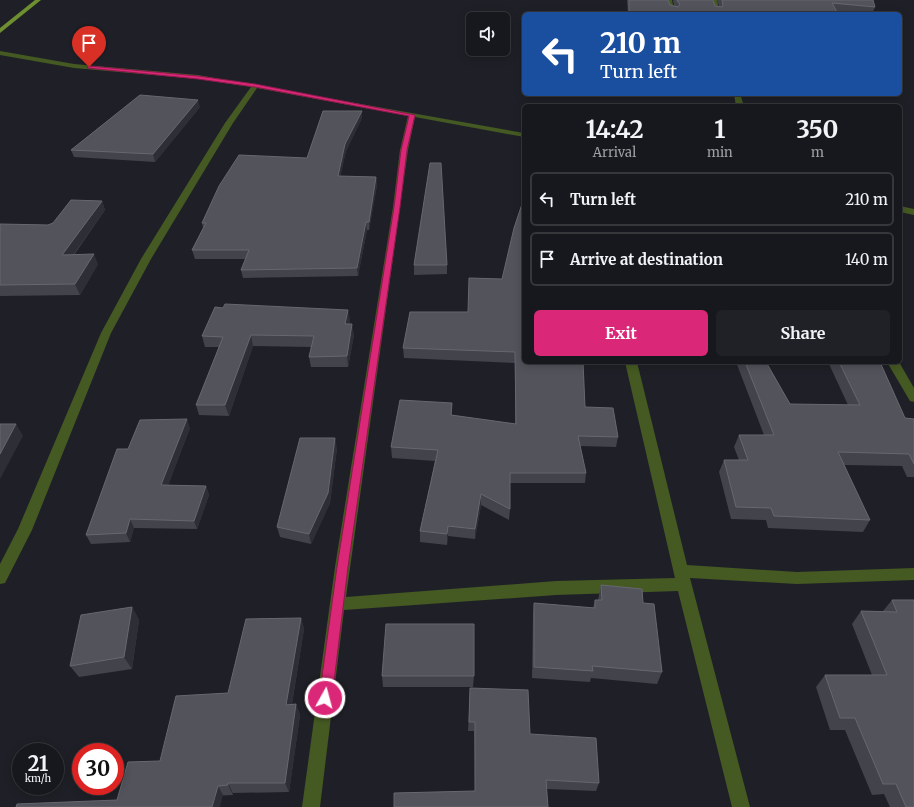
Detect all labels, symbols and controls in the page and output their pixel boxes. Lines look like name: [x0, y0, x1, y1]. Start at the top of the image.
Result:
map controls: [466, 12, 510, 56]
button: sound: [466, 12, 510, 56]
text: 210 m: [600, 25, 681, 61]
pin: [72, 26, 106, 67]
icon: left: [534, 28, 586, 80]
icon: arrive: [78, 32, 100, 54]
text: Turn left: [600, 60, 677, 83]
text: 14:42: [585, 114, 644, 145]
text: 1: [714, 114, 725, 145]
text: 350: [796, 114, 839, 145]
text: Arrival: [593, 144, 636, 161]
text: min: [707, 144, 733, 161]
text: m: [811, 144, 824, 161]
icon: left: [536, 188, 558, 210]
text: Turn left: [570, 190, 636, 209]
text: 210 m: [845, 190, 888, 209]
icon: arrive: [536, 248, 558, 270]
text: Arrive at destination: [570, 250, 723, 269]
text: 140 m: [845, 250, 888, 269]
button: Exit: [534, 310, 708, 356]
button: Share: [716, 310, 890, 356]
position arrow: [304, 677, 346, 719]
speed limit sign: 30: [72, 743, 124, 795]
text: 21: [28, 751, 48, 776]
text: km/h: [25, 772, 51, 785]

